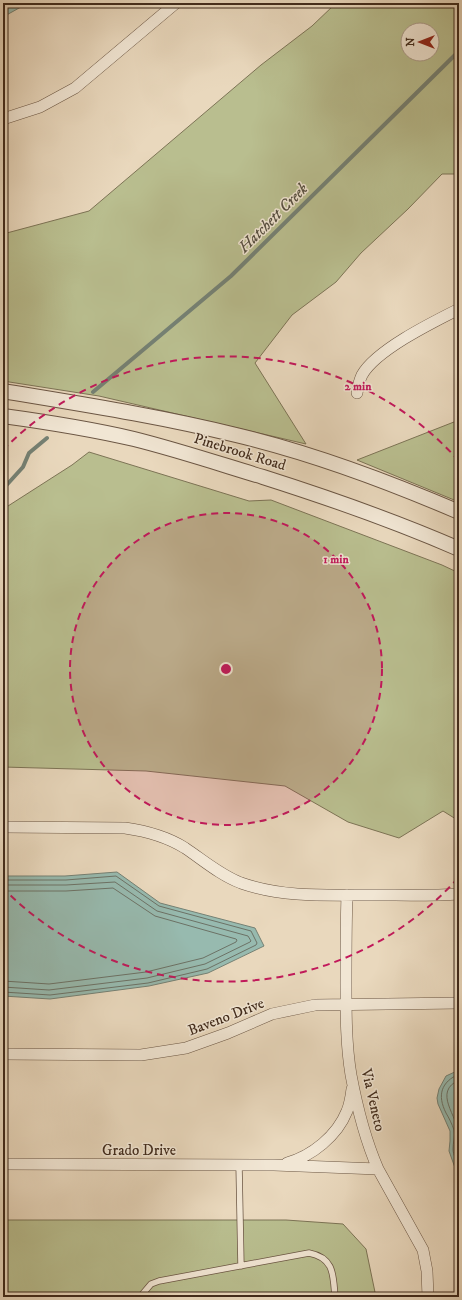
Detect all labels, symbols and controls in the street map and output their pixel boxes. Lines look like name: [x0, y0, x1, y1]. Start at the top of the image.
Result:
north arrow: [400, 22, 440, 62]
text: N: [404, 37, 418, 47]
water label: Hatchett Creek: [233, 179, 312, 258]
text: 2 min: [345, 379, 372, 394]
street label: Pinebrook Road: [192, 429, 289, 475]
text: 1 min: [323, 552, 349, 567]
centre of rings: [219, 662, 233, 676]
street label: Baveno Drive: [185, 994, 267, 1040]
street label: Via Veneto: [356, 1066, 389, 1133]
street label: Grado Drive: [102, 1141, 176, 1160]

